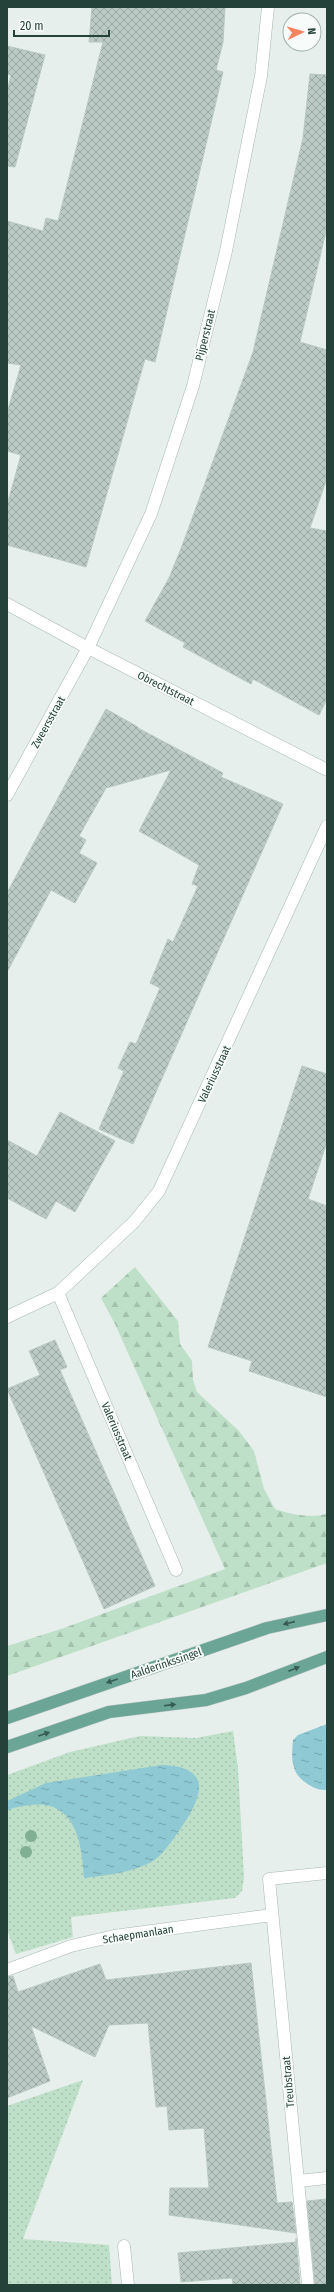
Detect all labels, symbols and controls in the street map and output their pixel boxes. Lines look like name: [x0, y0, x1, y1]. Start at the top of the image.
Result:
scale bar: [14, 12, 109, 38]
north arrow: [282, 12, 322, 52]
text: 20 m: [20, 19, 44, 33]
text: N: [305, 27, 318, 35]
street label: Pijperstraat: [193, 308, 218, 362]
street label: Obrechtstraat: [135, 669, 197, 708]
street label: Zweersstraat: [29, 694, 68, 751]
street label: Valeriusstraat: [196, 1043, 234, 1105]
street label: Valeriusstraat: [98, 1400, 135, 1463]
one-way arrow: [283, 1620, 295, 1626]
street label: Aalderinkssingel: [129, 1645, 203, 1682]
one-way arrow: [289, 1666, 301, 1672]
one-way arrow: [106, 1679, 118, 1685]
one-way arrow: [164, 1701, 176, 1708]
one-way arrow: [38, 1731, 50, 1737]
street label: Schaepmanlaan: [102, 1922, 174, 1947]
street label: Treubstraat: [280, 2055, 297, 2108]

